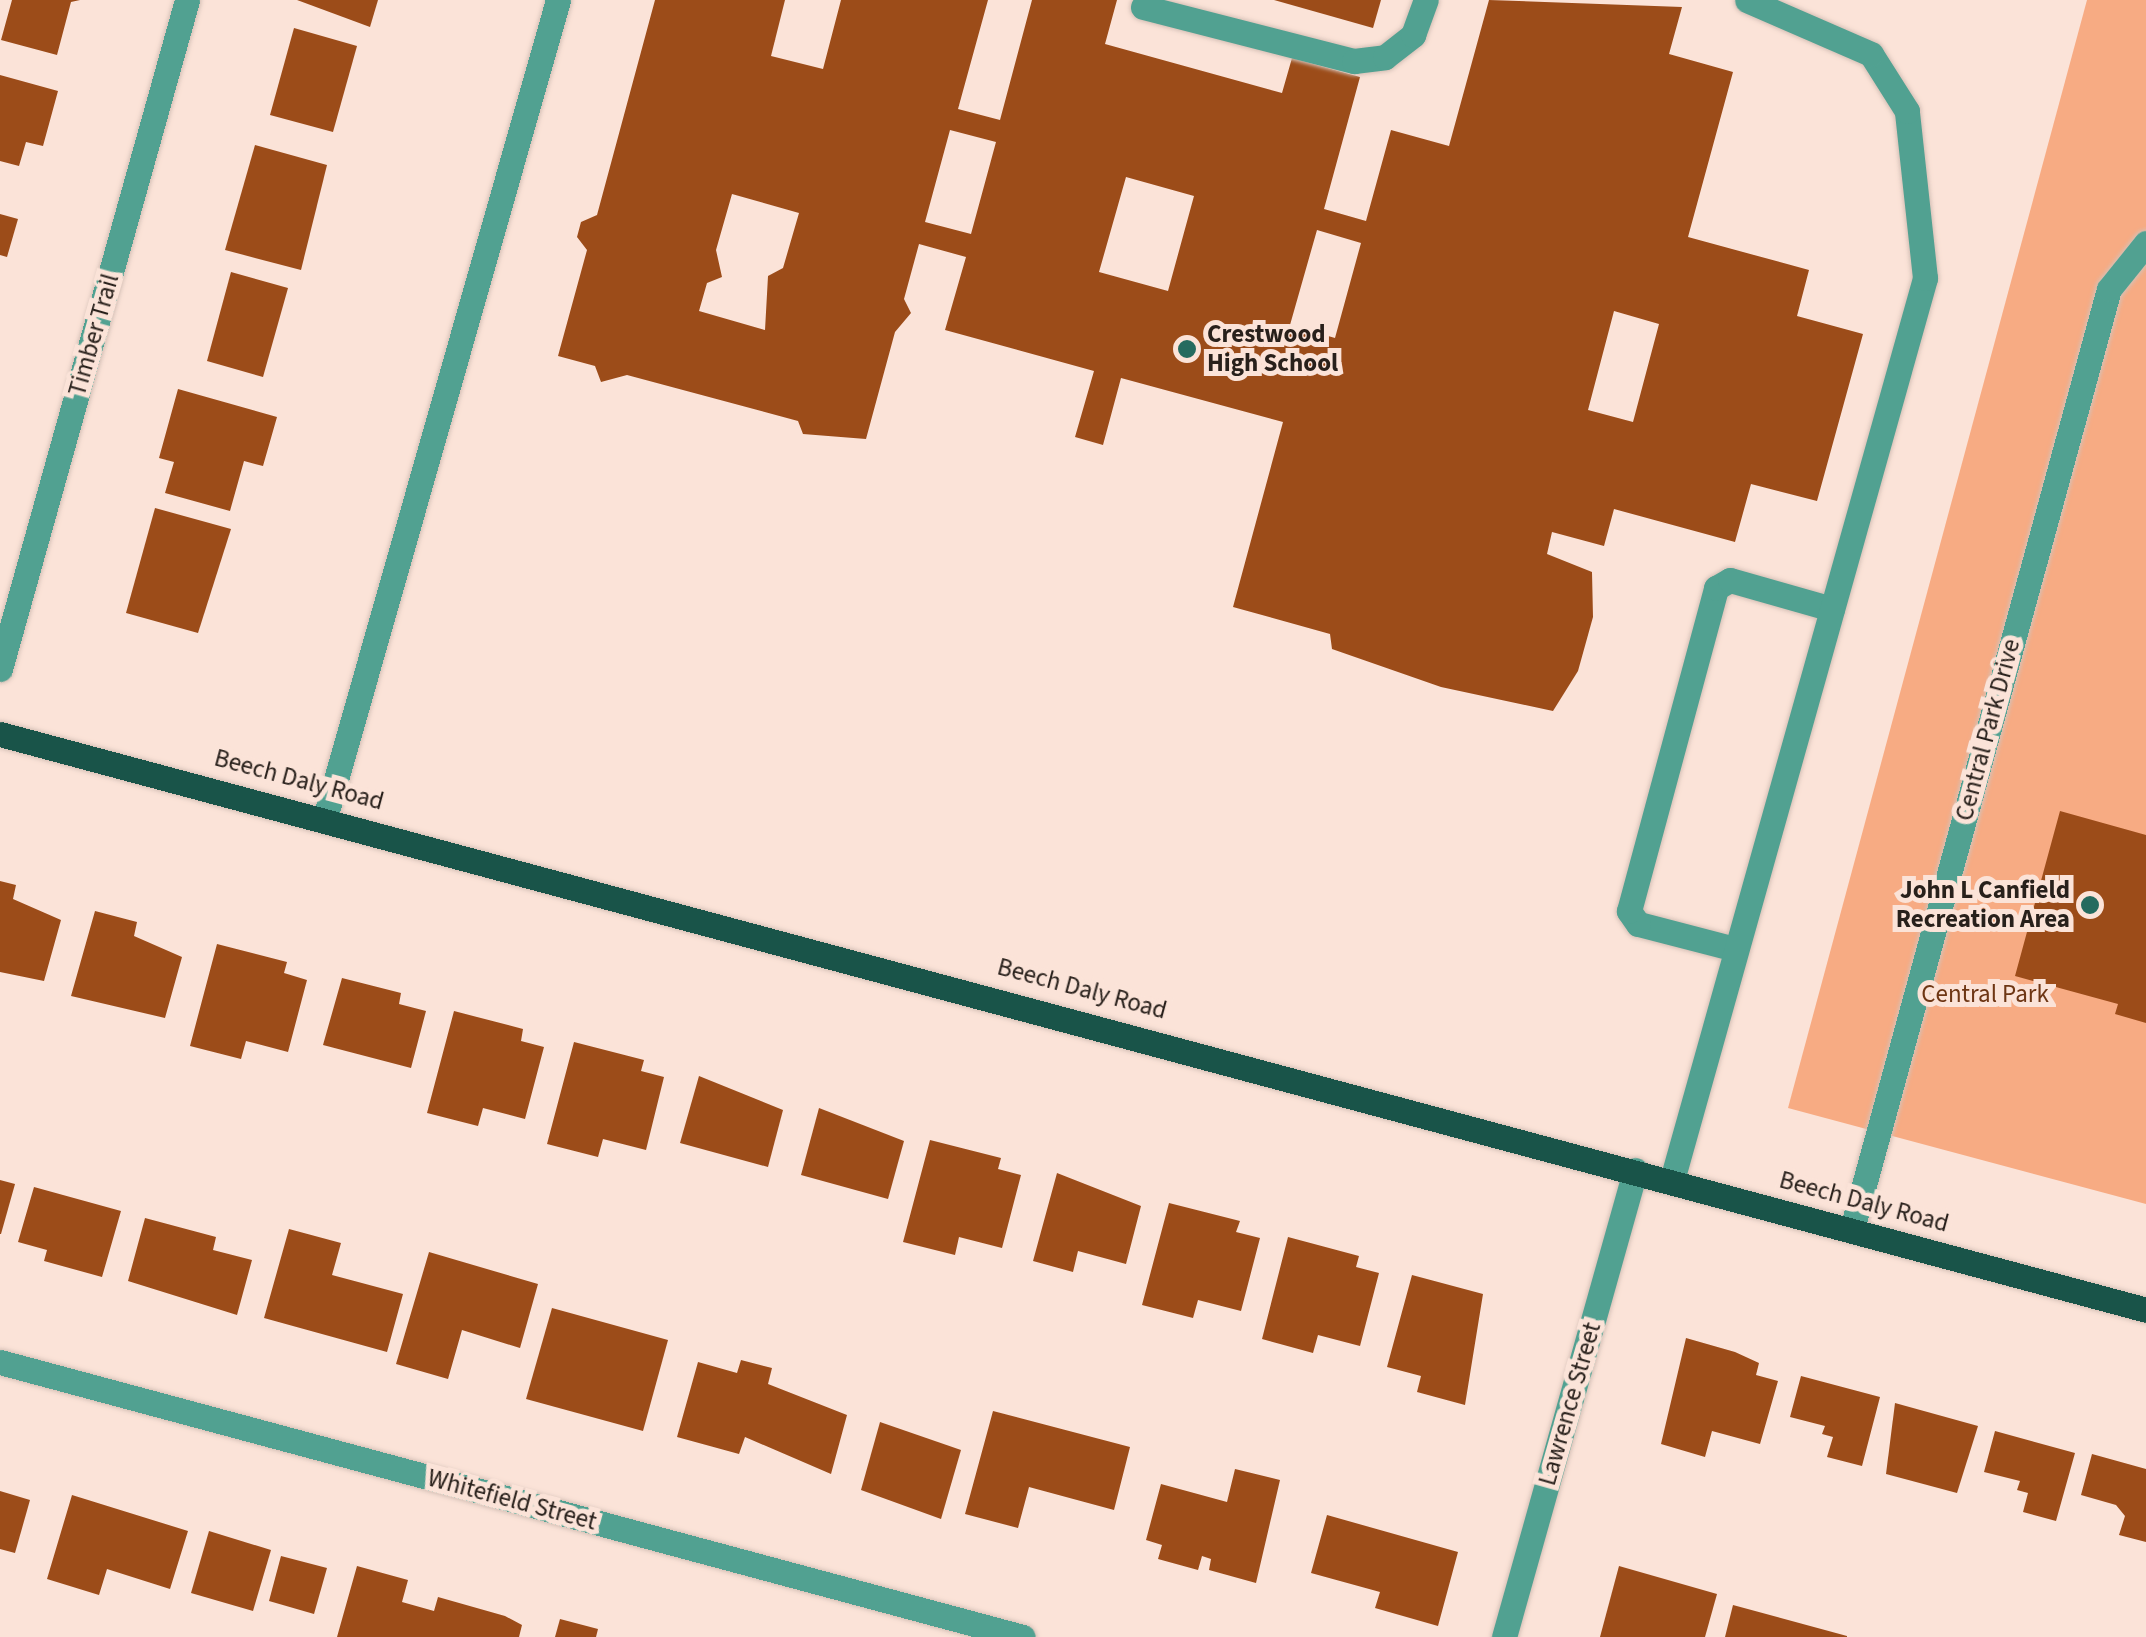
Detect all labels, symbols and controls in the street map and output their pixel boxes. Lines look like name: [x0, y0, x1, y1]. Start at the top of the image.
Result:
street label: Timber Trail: [62, 270, 126, 400]
place label: Crestwood High School: [1207, 320, 1338, 379]
marker: Crestwood High School: [1176, 338, 1198, 360]
street label: Central Park Drive: [1949, 636, 2027, 824]
street label: Beech Daly Road: [211, 743, 387, 817]
place label: John L Canfield Recreation Area: [1896, 876, 2070, 935]
marker: John L Canfield Recreation Area: [2079, 894, 2101, 916]
street label: Beech Daly Road: [994, 952, 1170, 1026]
park label: Central Park: [1921, 979, 2049, 1009]
street label: Beech Daly Road: [1776, 1165, 1952, 1239]
street label: Lawrence Street: [1532, 1319, 1608, 1489]
street label: Whitefield Street: [424, 1463, 600, 1537]

